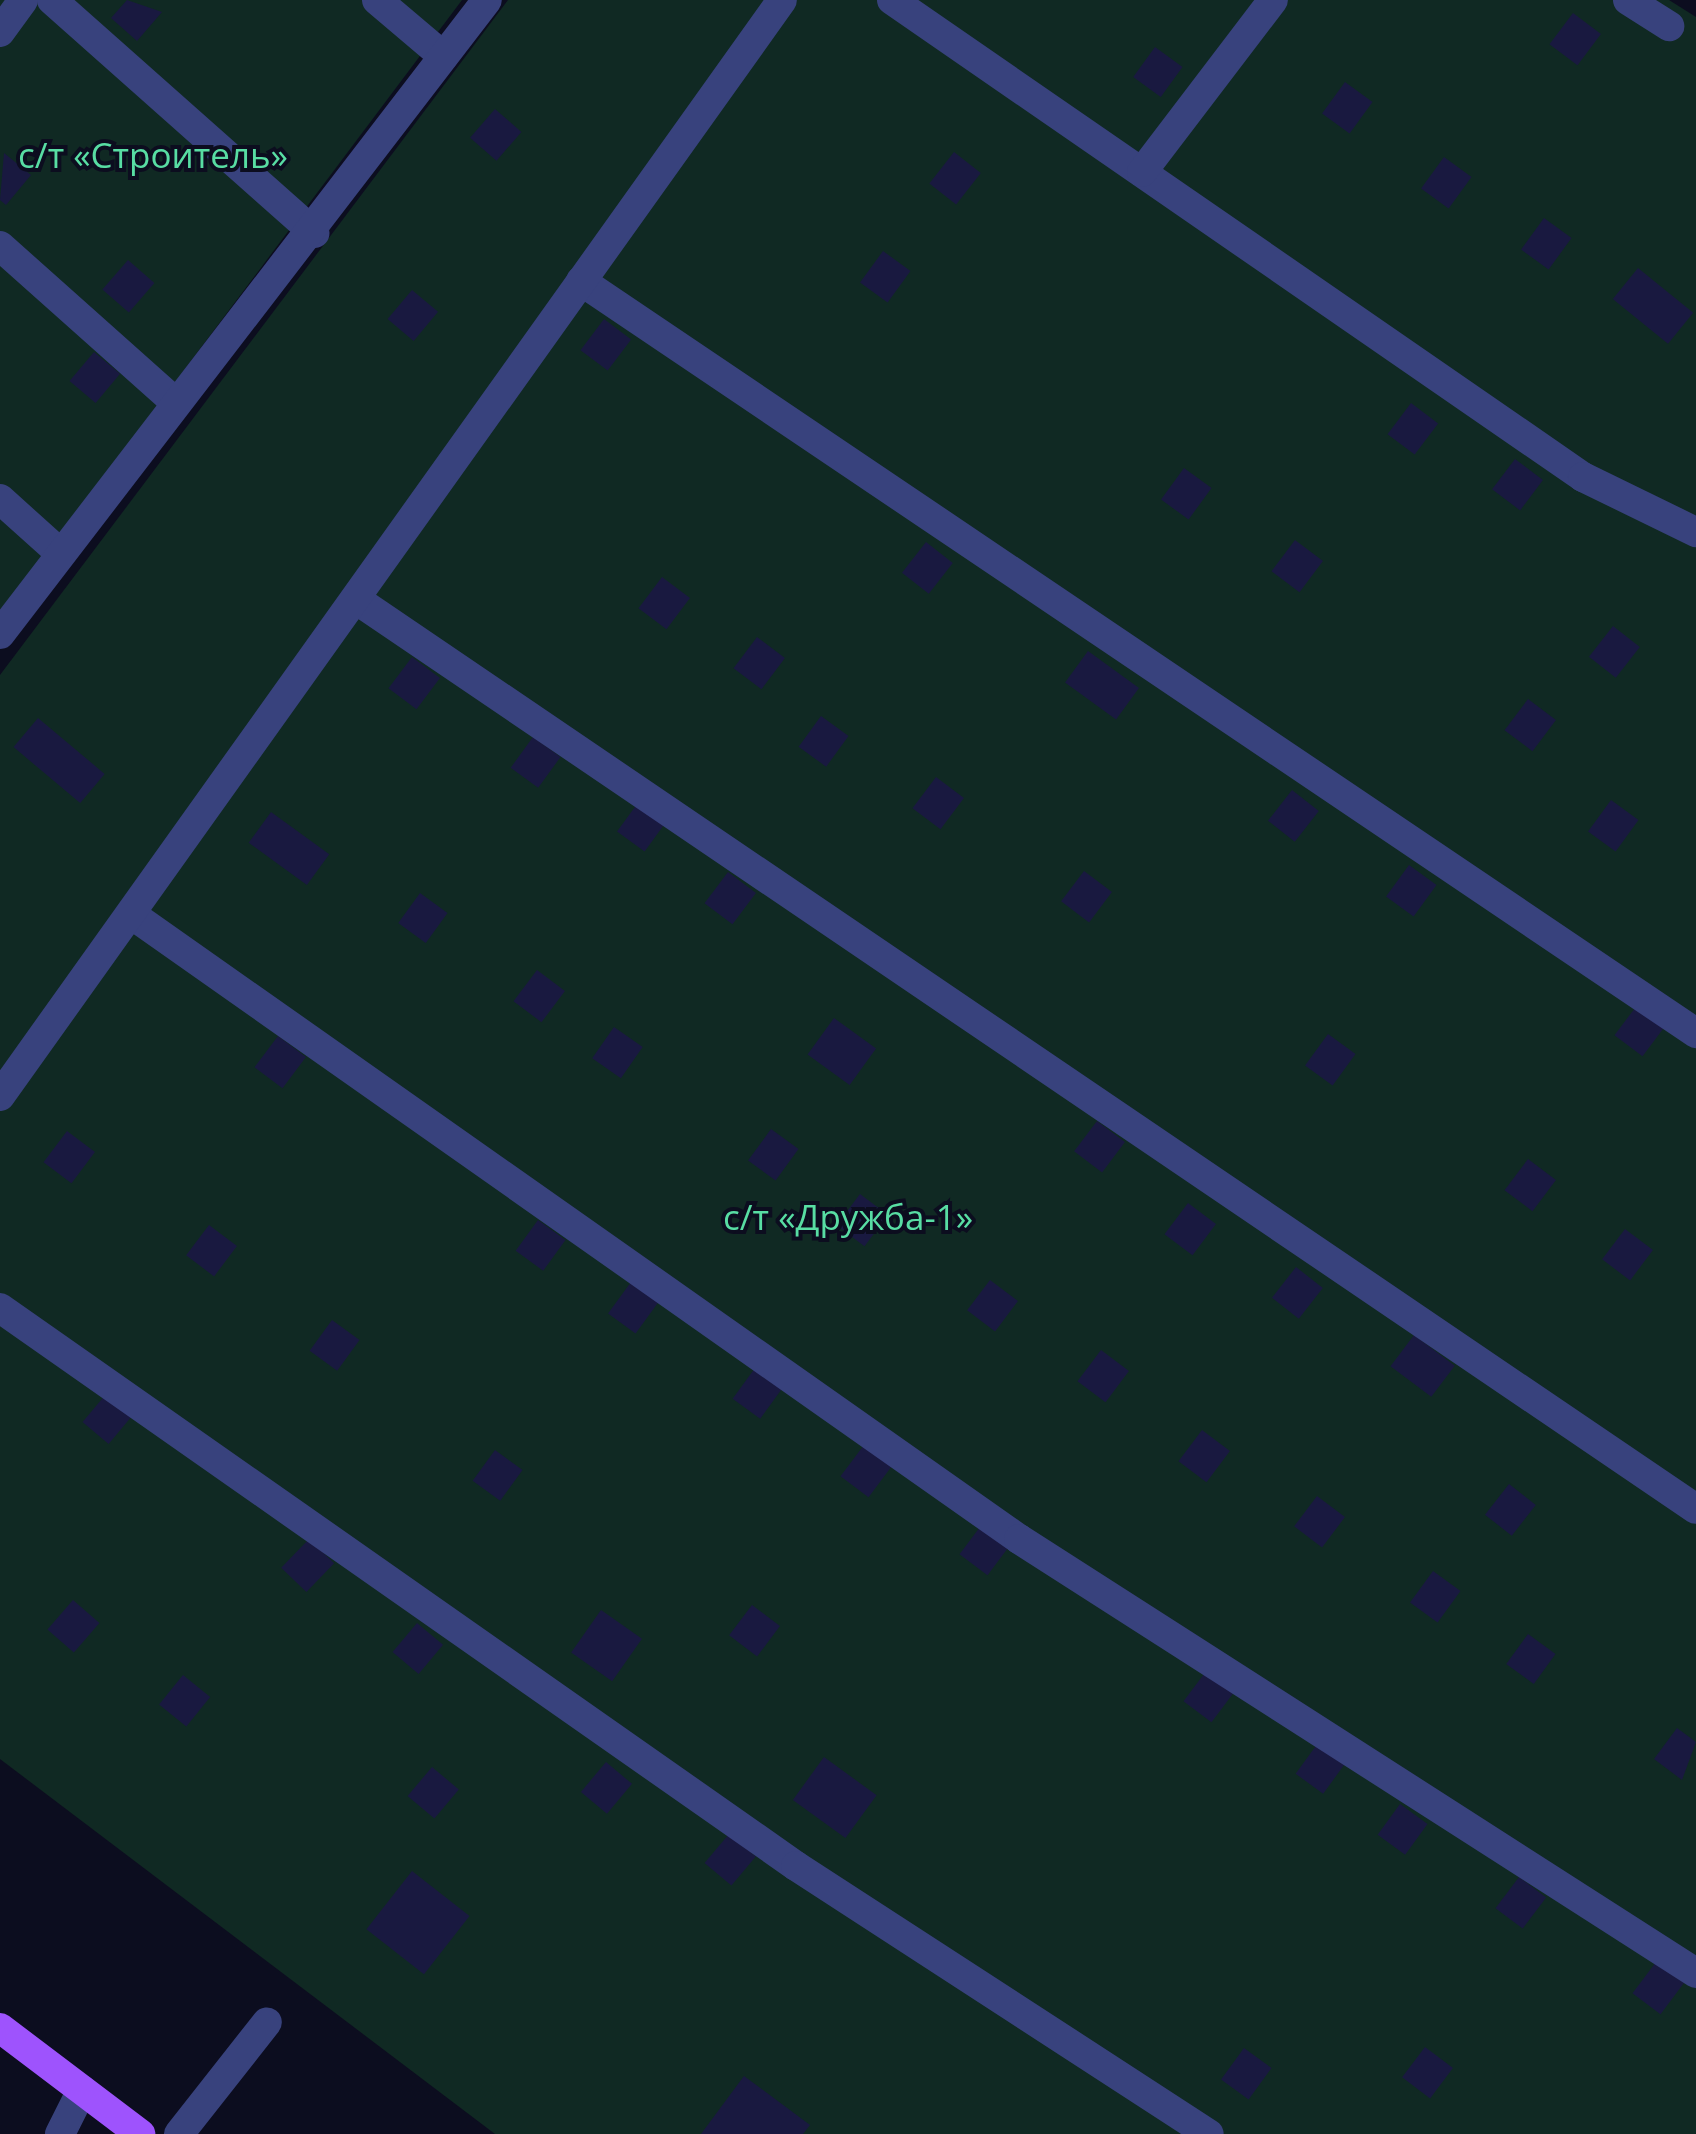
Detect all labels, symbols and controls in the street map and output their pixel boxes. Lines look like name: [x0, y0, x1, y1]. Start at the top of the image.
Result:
park label: с/т «Строитель»: [18, 134, 288, 176]
park label: с/т «Дружба-1»: [723, 1196, 973, 1238]

